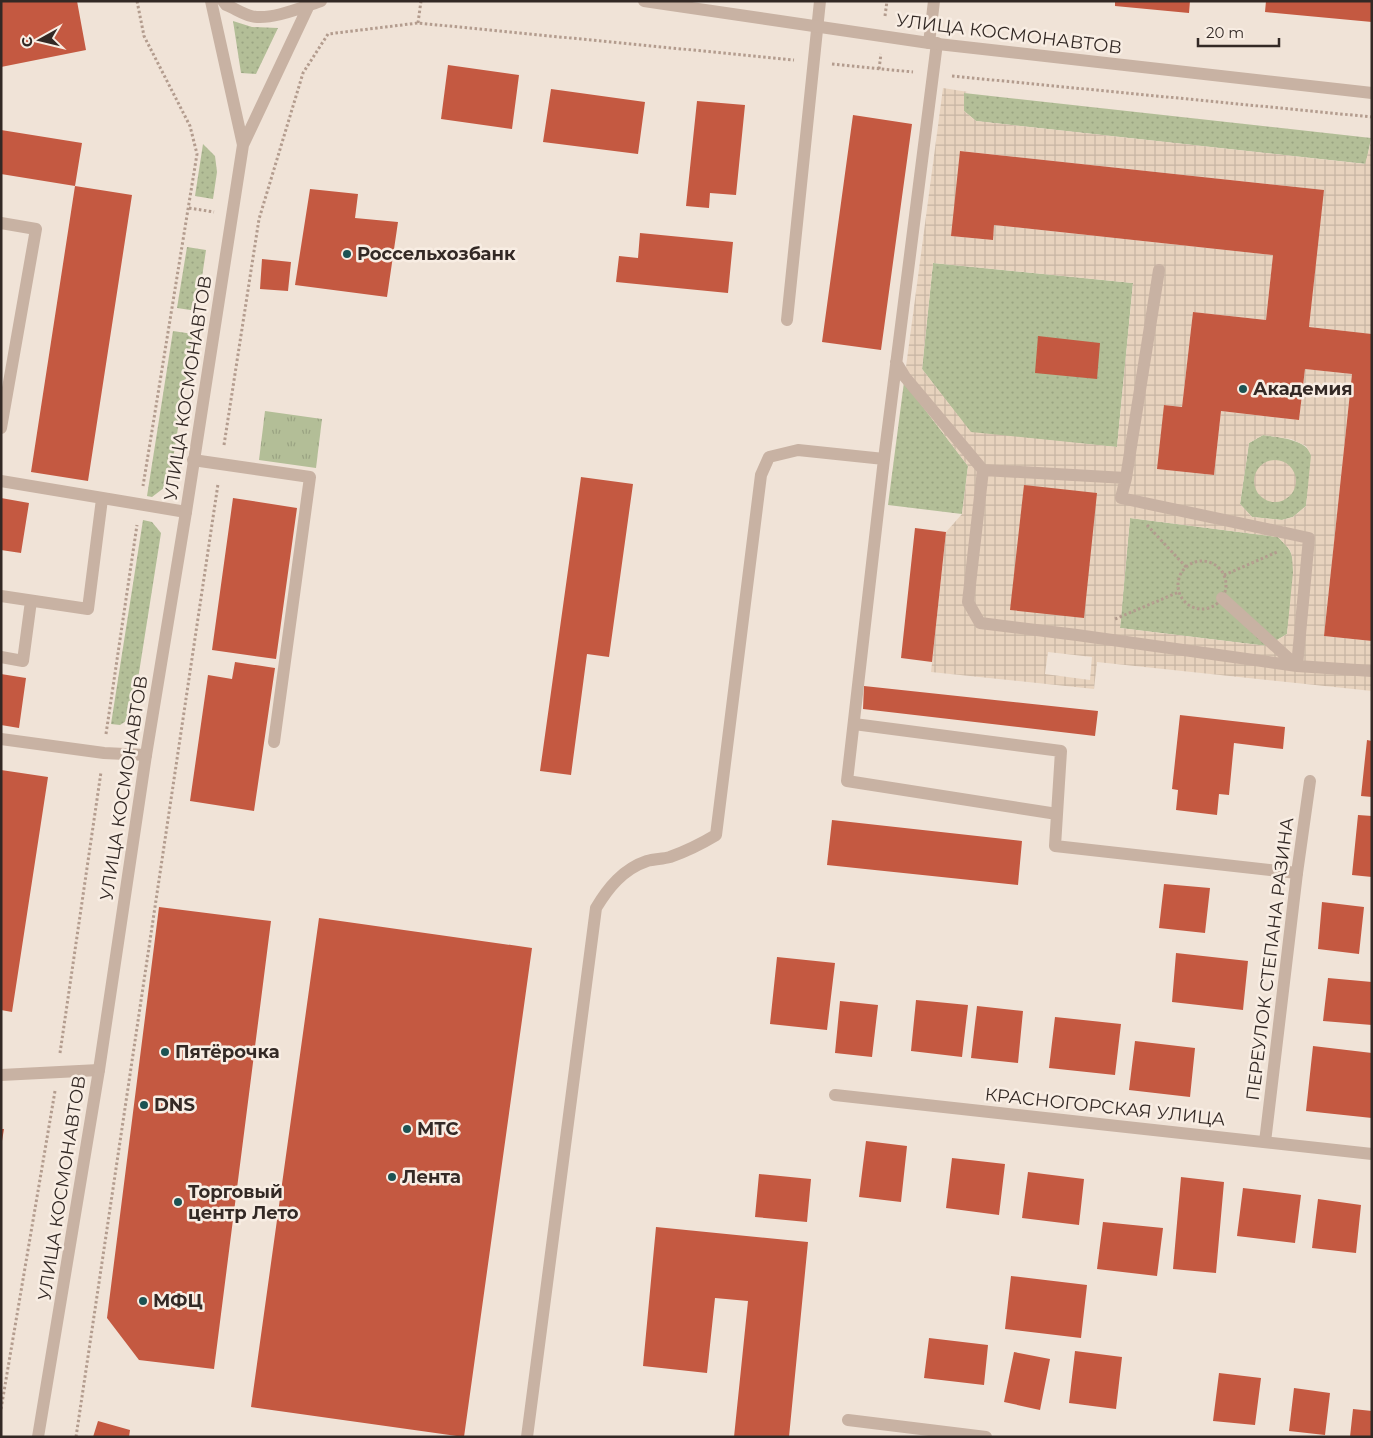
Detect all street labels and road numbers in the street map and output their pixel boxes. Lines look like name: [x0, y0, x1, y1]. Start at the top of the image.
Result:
street label: УЛИЦА КОСМОНАВТОВ: [895, 9, 1123, 59]
street label: УЛИЦА КОСМОНАВТОВ: [159, 274, 217, 502]
street label: УЛИЦА КОСМОНАВТОВ: [95, 674, 153, 902]
street label: ПЕРЕУЛОК СТЕПАНА РАЗИНА: [1242, 815, 1298, 1102]
street label: УЛИЦА КОСМОНАВТОВ: [33, 1074, 91, 1302]
street label: КРАСНОГОРСКАЯ УЛИЦА: [984, 1083, 1227, 1131]

